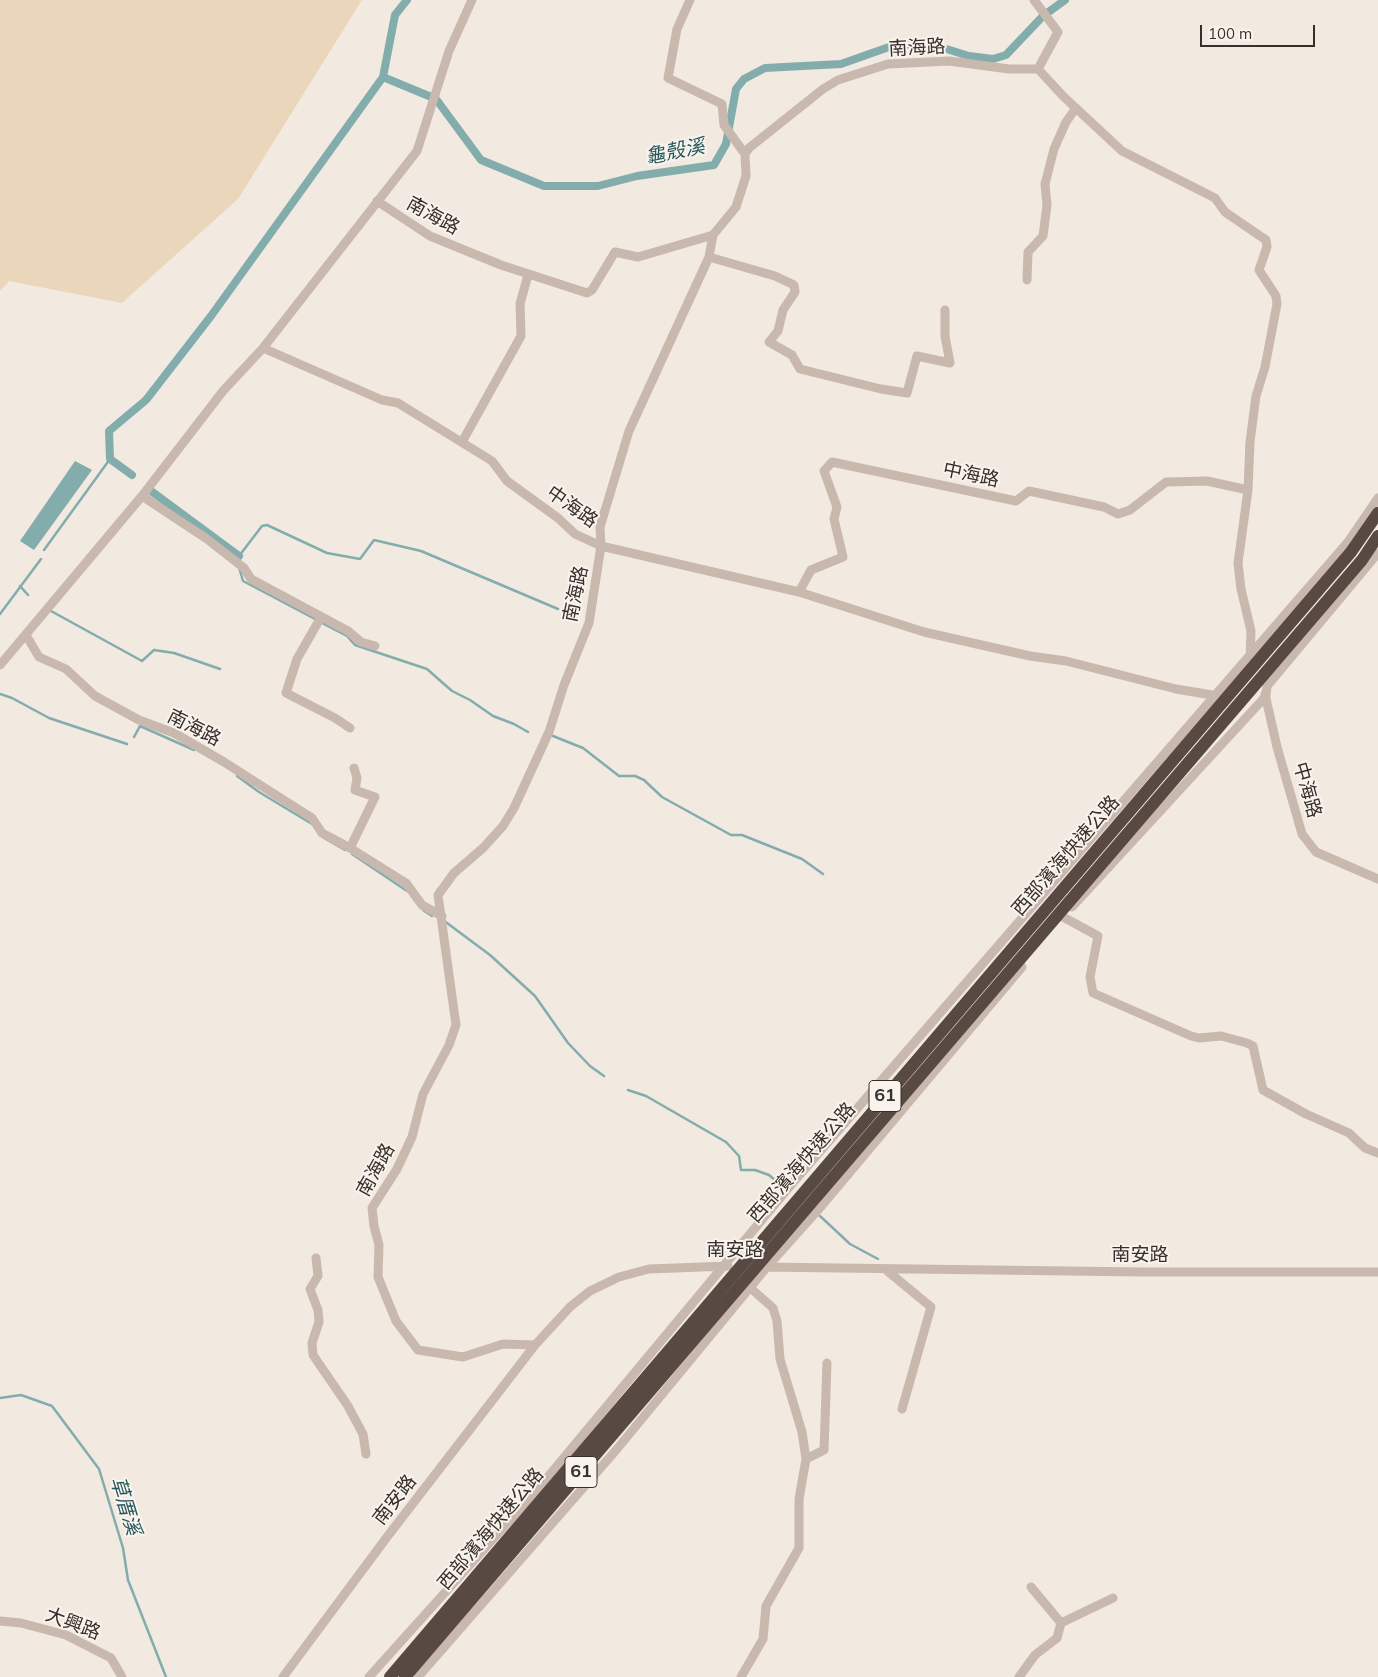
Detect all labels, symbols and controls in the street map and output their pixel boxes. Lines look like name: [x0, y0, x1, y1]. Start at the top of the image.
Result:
scale bar: [1203, 15, 1318, 47]
text: 100 m: [1208, 24, 1252, 43]
street label: 南海路: [888, 35, 946, 61]
water label: 龜殼溪: [643, 134, 707, 170]
street label: 南海路: [403, 192, 463, 240]
street label: 中海路: [941, 458, 1001, 492]
street label: 中海路: [542, 481, 602, 533]
street label: 南海路: [559, 564, 593, 624]
street label: 南海路: [163, 705, 225, 751]
street label: 中海路: [1288, 759, 1326, 821]
street label: 西部濱海快速公路: [1008, 791, 1124, 921]
road number: 61: [869, 1080, 901, 1112]
street label: 西部濱海快速公路: [744, 1098, 860, 1228]
street label: 南海路: [352, 1140, 400, 1200]
street label: 南安路: [707, 1239, 763, 1261]
street label: 南安路: [1112, 1244, 1168, 1266]
road number: 61: [565, 1456, 597, 1488]
street label: 西部濱海快速公路: [433, 1463, 549, 1595]
street label: 南安路: [368, 1471, 422, 1529]
water label: 草厝溪: [105, 1474, 145, 1538]
street label: 大興路: [42, 1603, 104, 1645]

